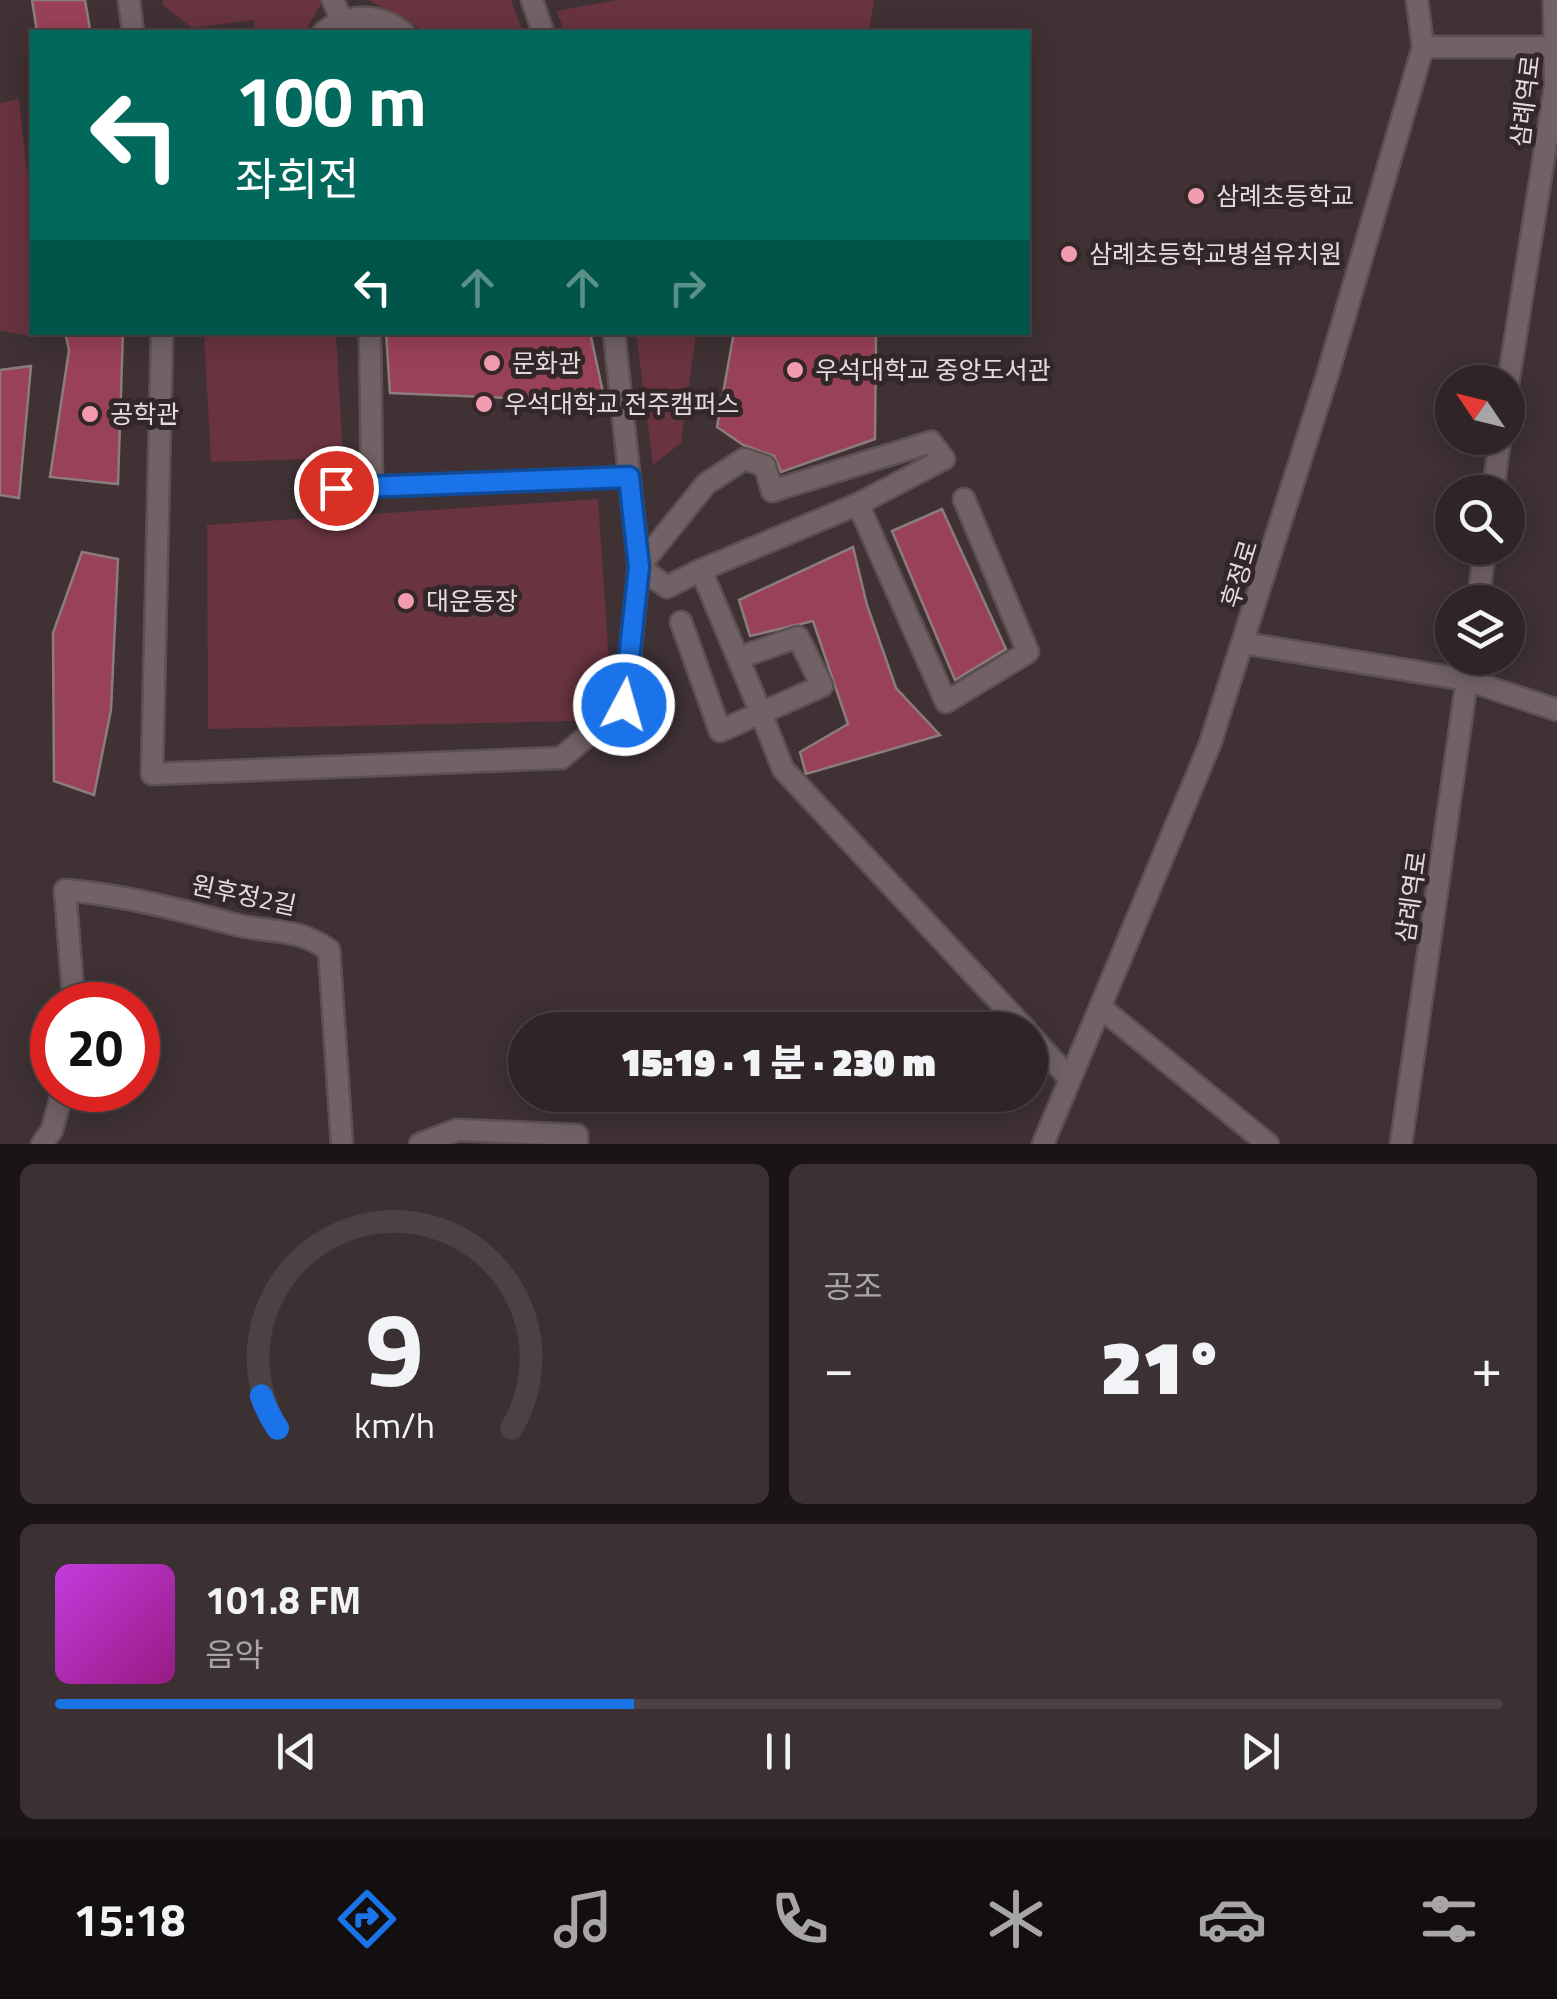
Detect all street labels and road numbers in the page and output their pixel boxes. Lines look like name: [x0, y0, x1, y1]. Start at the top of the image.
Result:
street label: 삼례역로: [1501, 53, 1549, 149]
street label: 후정로: [1211, 535, 1267, 613]
street label: 삼례역로: [1386, 849, 1436, 945]
street label: 원후정2길: [188, 865, 300, 925]

